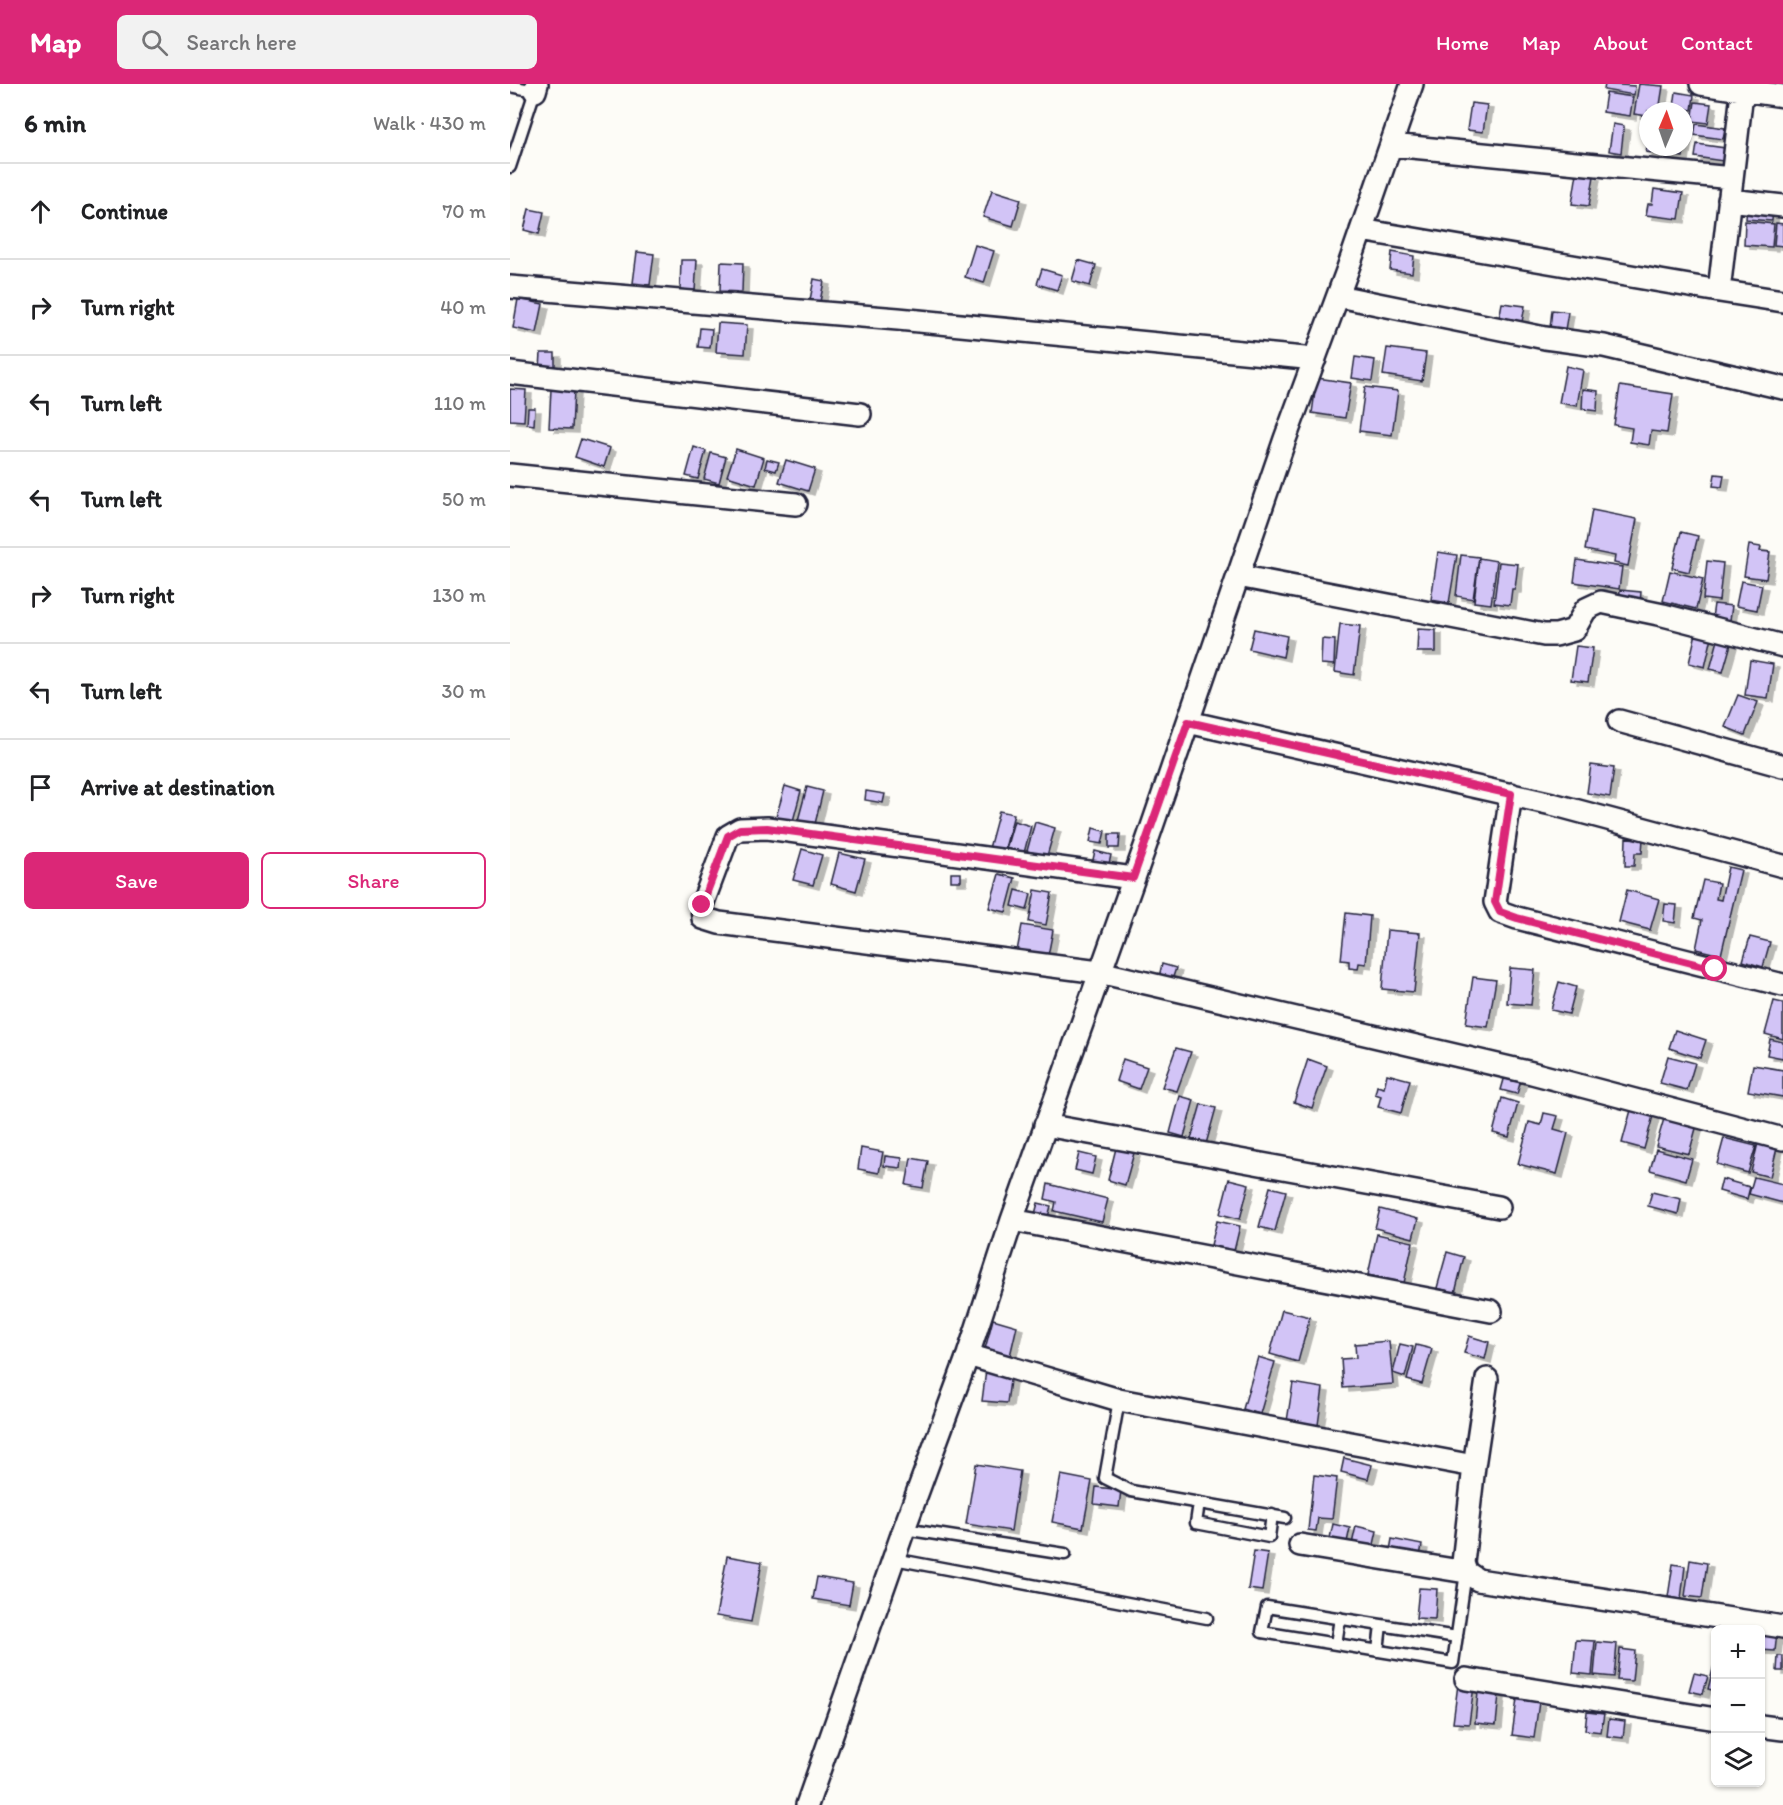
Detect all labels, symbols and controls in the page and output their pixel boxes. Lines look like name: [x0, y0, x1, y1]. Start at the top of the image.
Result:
search box: [117, 15, 537, 69]
text: Map: [30, 25, 81, 59]
icon: search: [138, 26, 171, 59]
text: Search here: [186, 29, 297, 56]
text: Home: [1436, 30, 1489, 55]
text: Map: [1522, 30, 1561, 55]
text: About: [1594, 30, 1648, 55]
text: Contact: [1681, 30, 1753, 55]
north arrow: [1639, 102, 1693, 156]
text: 6 min: [24, 107, 86, 139]
text: Walk · 430 m: [373, 111, 486, 135]
icon: ahead: [24, 195, 57, 228]
text: Continue: [81, 198, 168, 225]
text: 70 m: [442, 199, 486, 223]
icon: right: [24, 291, 57, 324]
text: Turn right: [81, 294, 175, 321]
text: 40 m: [440, 295, 486, 319]
icon: left: [24, 387, 57, 420]
text: Turn left: [81, 390, 162, 417]
text: 110 m: [434, 391, 486, 415]
icon: left: [24, 483, 57, 516]
text: Turn left: [81, 486, 162, 513]
text: 50 m: [442, 487, 486, 511]
icon: right: [24, 579, 57, 612]
text: Turn right: [81, 582, 175, 609]
text: 130 m: [432, 583, 486, 607]
icon: left: [24, 675, 57, 708]
text: Turn left: [81, 678, 162, 705]
text: 30 m: [441, 679, 486, 703]
icon: arrive: [24, 771, 57, 804]
text: Arrive at destination: [81, 774, 275, 801]
button: Save: [24, 852, 249, 909]
button: Share: [261, 852, 486, 909]
route end: [688, 891, 714, 917]
route start: [1701, 955, 1727, 981]
map controls: [1711, 1625, 1765, 1787]
button: +: [1711, 1625, 1765, 1679]
button: −: [1711, 1679, 1765, 1733]
button: layers: [1711, 1733, 1765, 1787]

